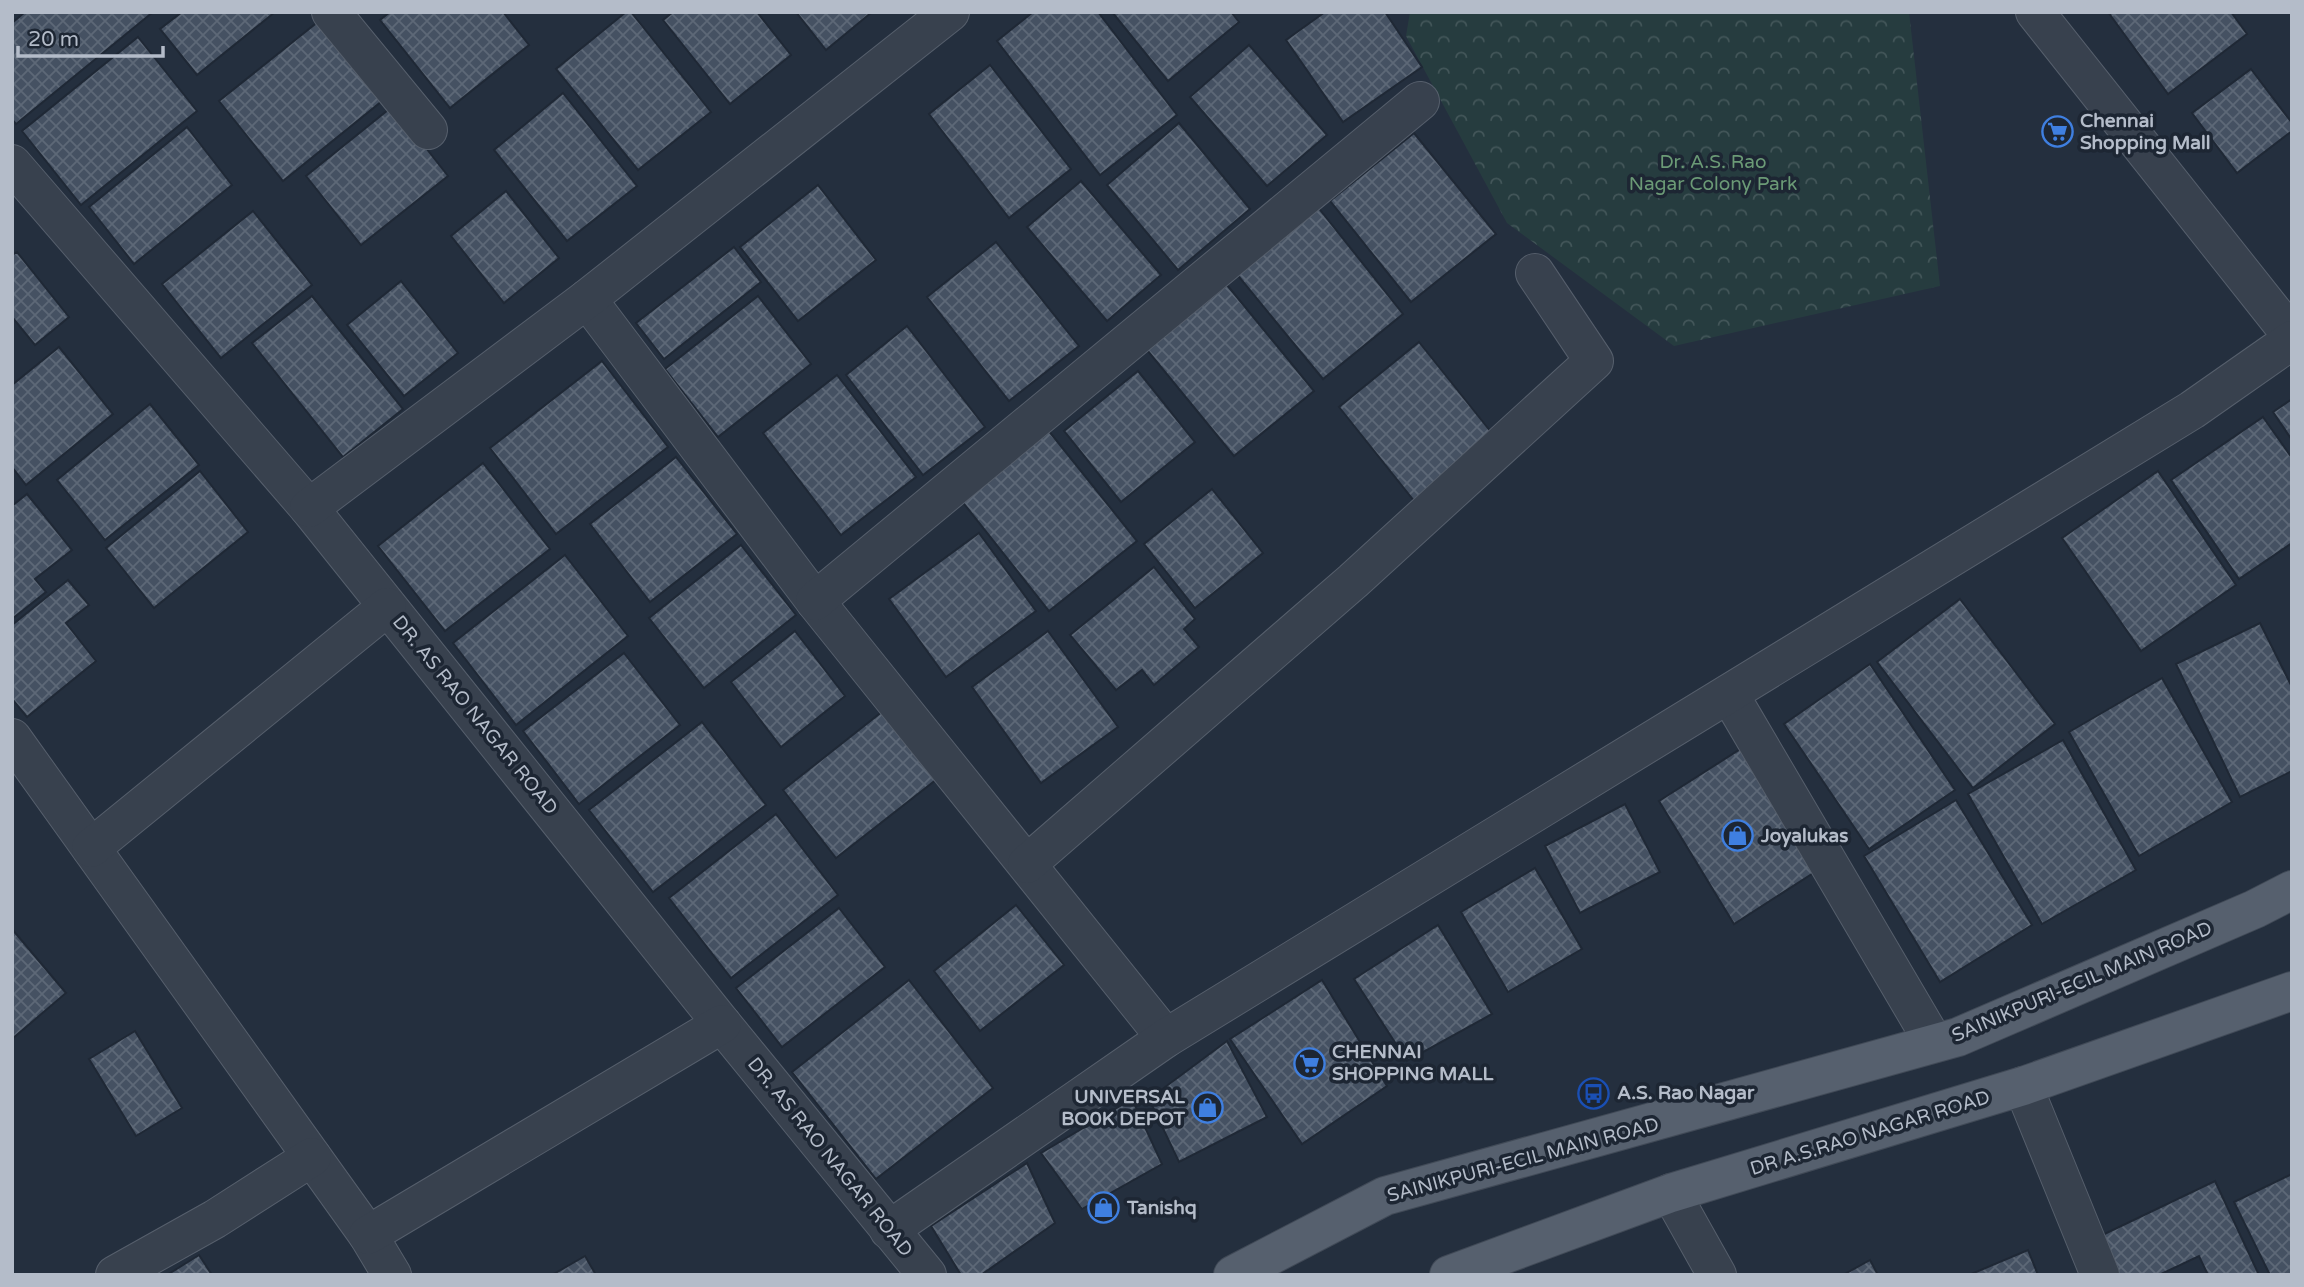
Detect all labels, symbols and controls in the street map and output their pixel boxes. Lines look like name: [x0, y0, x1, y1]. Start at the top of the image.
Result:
scale bar: [18, 14, 163, 58]
text: 20 m: [28, 27, 79, 52]
place label: Chennai Shopping Mall: [2080, 110, 2210, 155]
supermarket icon: Chennai Shopping Mall: [2040, 115, 2074, 149]
park label: Dr. A.S. Rao Nagar Colony Park: [1629, 151, 1797, 195]
street label: DR. AS RAO NAGAR ROAD: [388, 611, 562, 819]
shop icon: Joyalukas: [1721, 819, 1755, 853]
place label: Joyalukas: [1760, 825, 1848, 848]
street label: SAINIKPURI-ECIL MAIN ROAD: [1949, 917, 2215, 1047]
place label: CHENNAI SHOPPING MALL: [1332, 1041, 1494, 1085]
supermarket icon: CHENNAI SHOPPING MALL: [1292, 1046, 1326, 1080]
street label: DR. AS RAO NAGAR ROAD: [743, 1053, 917, 1261]
bus stop icon: A.S. Rao Nagar: [1577, 1076, 1611, 1110]
place label: A.S. Rao Nagar: [1617, 1082, 1755, 1105]
place label: UNIVERSAL BO0K DEPOT: [1061, 1086, 1186, 1130]
street label: DR A.S.RAO NAGAR ROAD: [1747, 1086, 1993, 1180]
shop icon: UNIVERSAL BO0K DEPOT: [1191, 1091, 1225, 1125]
street label: SAINIKPURI-ECIL MAIN ROAD: [1385, 1113, 1661, 1207]
shop icon: Tanishq: [1087, 1191, 1121, 1225]
place label: Tanishq: [1126, 1197, 1197, 1220]

